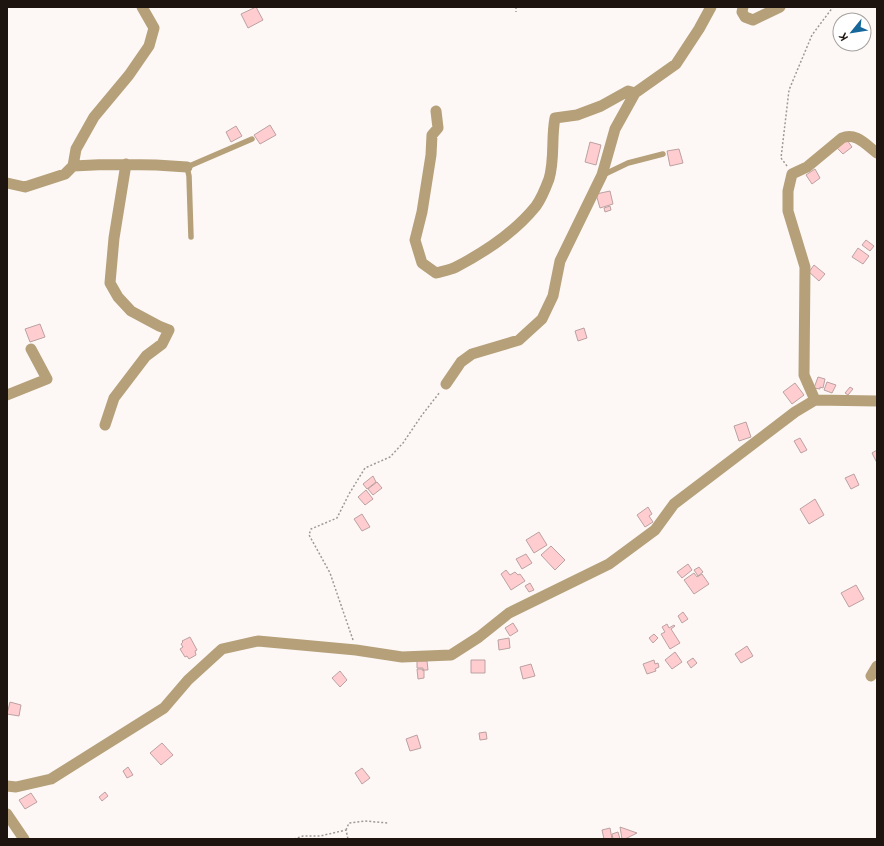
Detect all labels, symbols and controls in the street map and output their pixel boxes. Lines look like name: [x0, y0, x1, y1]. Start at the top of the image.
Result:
north arrow: [832, 12, 872, 52]
text: K: [835, 30, 851, 44]

